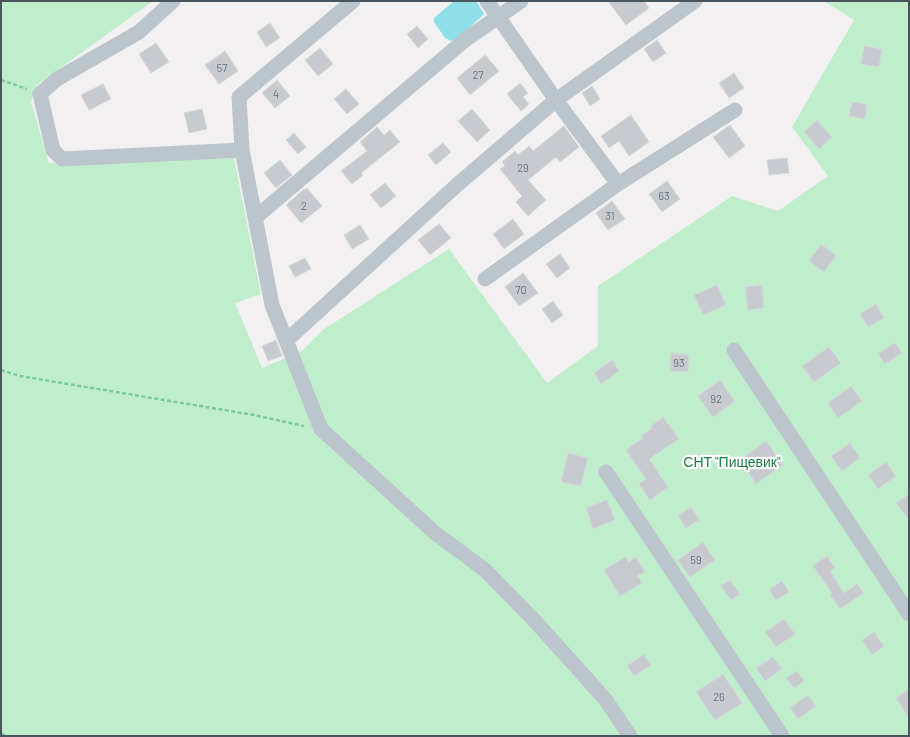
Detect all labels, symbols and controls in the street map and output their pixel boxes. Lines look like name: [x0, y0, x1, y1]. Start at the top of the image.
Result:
house number: 57: [217, 61, 227, 75]
house number: 27: [472, 68, 484, 82]
house number: 4: [273, 87, 279, 101]
house number: 29: [517, 161, 529, 175]
house number: 63: [658, 189, 670, 203]
house number: 2: [301, 199, 307, 213]
house number: 31: [605, 209, 615, 223]
house number: 70: [515, 283, 527, 297]
house number: 93: [673, 356, 685, 370]
house number: 92: [710, 392, 722, 406]
park label: СНТ "Пищевик": [683, 454, 781, 470]
house number: 59: [690, 553, 702, 567]
house number: 26: [713, 690, 725, 704]

